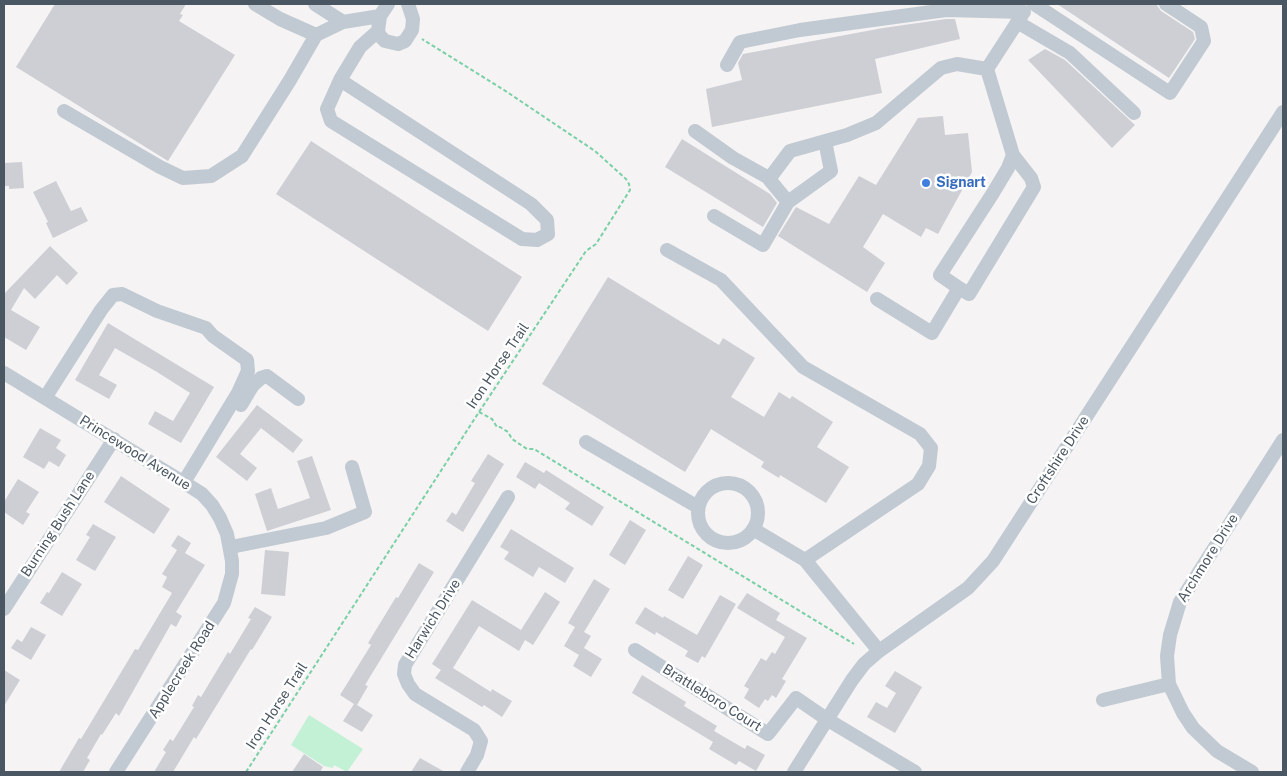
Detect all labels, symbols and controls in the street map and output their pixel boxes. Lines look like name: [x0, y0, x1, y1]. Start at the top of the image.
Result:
place label: Signart: [936, 175, 986, 191]
marker: Signart: [920, 177, 932, 189]
street label: Iron Horse Trail: [463, 320, 533, 412]
street label: Princewood Avenue: [76, 412, 194, 494]
street label: Croftshire Drive: [1023, 413, 1093, 507]
street label: Burning Bush Lane: [18, 468, 98, 580]
street label: Archmore Drive: [1174, 511, 1242, 605]
street label: Harwich Drive: [402, 576, 464, 662]
street label: Applecreek Road: [145, 618, 219, 722]
street label: Iron Horse Trail: [243, 660, 311, 752]
street label: Brattleboro Court: [659, 661, 765, 735]

